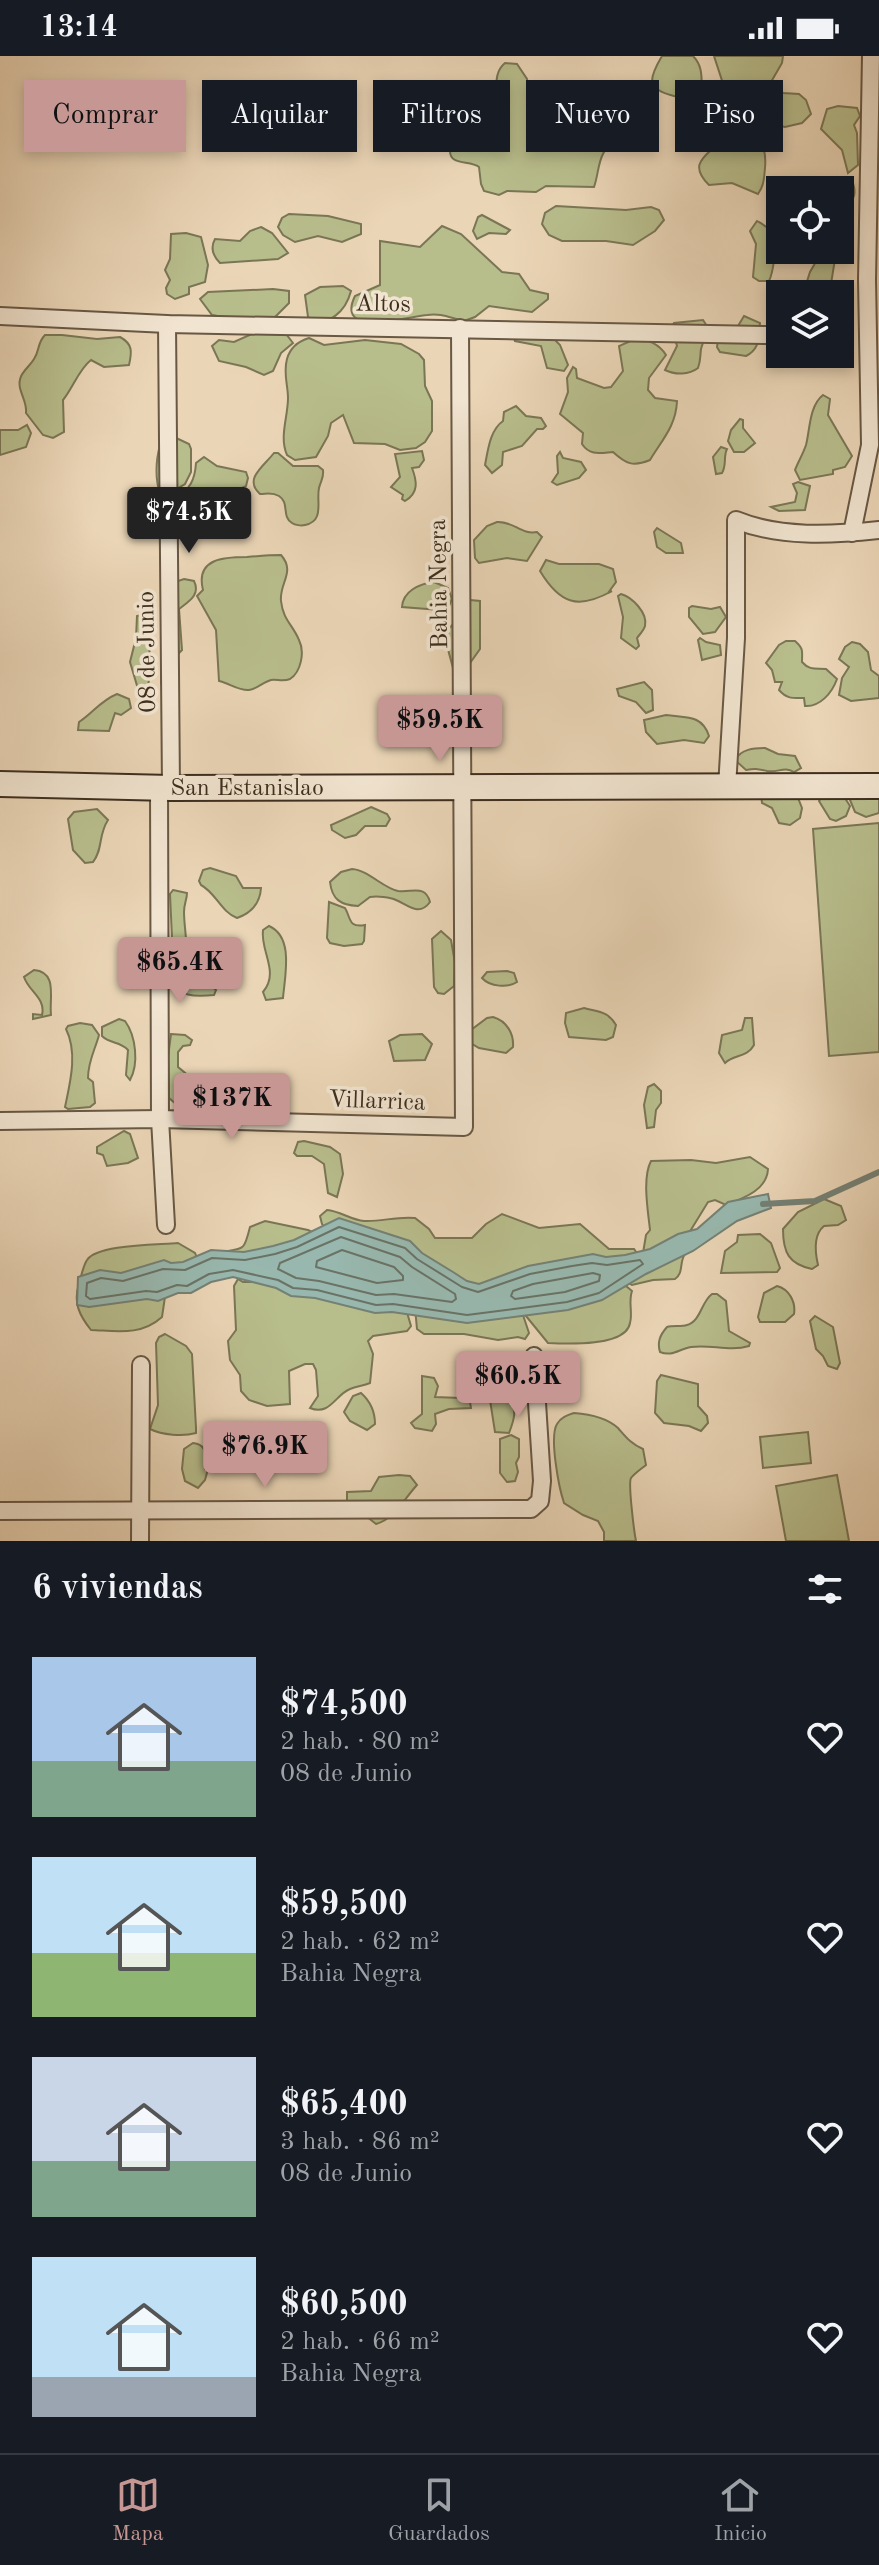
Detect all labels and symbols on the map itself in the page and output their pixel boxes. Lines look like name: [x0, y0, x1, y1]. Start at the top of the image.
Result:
street label: Altos: [355, 293, 411, 317]
pin: $74.5K: [124, 487, 254, 555]
street label: Bahia Negra: [427, 518, 453, 650]
street label: 08 de Junio: [135, 591, 161, 713]
pin: $59.5K: [375, 695, 505, 763]
street label: San Estanislao: [170, 777, 324, 801]
pin: $65.4K: [115, 937, 245, 1005]
pin: $137K: [176, 1073, 288, 1141]
street label: Villarrica: [328, 1088, 426, 1116]
pin: $60.5K: [453, 1351, 583, 1419]
pin: $76.9K: [200, 1421, 330, 1489]

